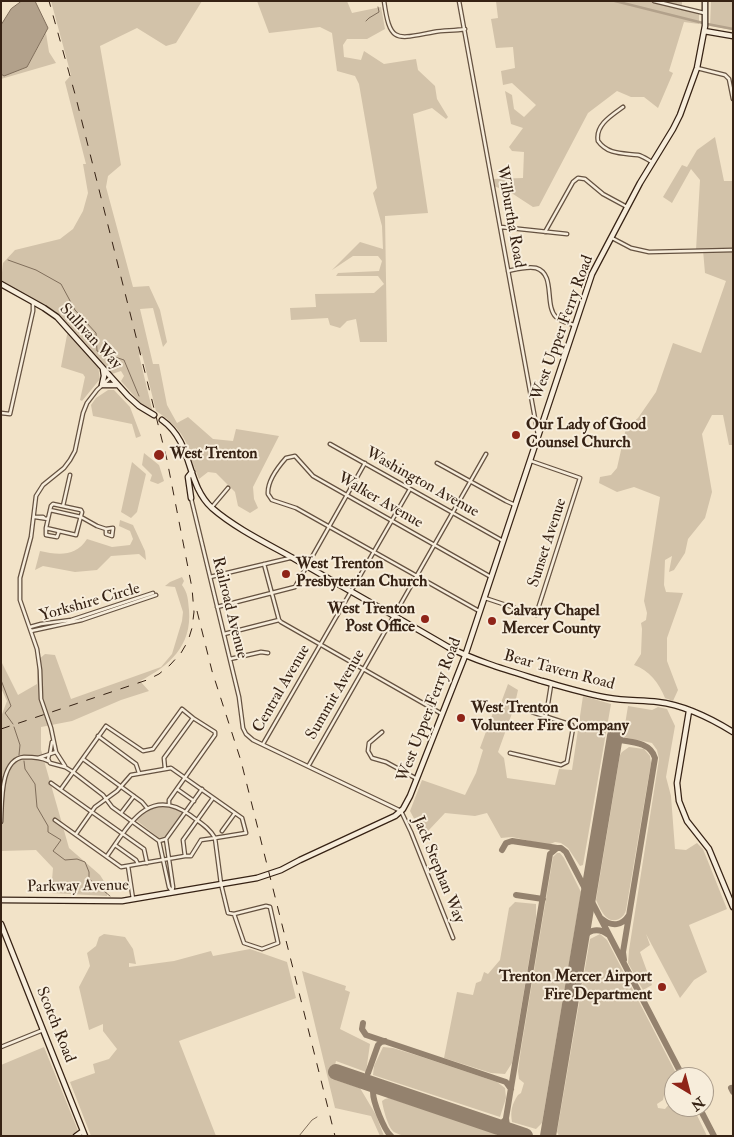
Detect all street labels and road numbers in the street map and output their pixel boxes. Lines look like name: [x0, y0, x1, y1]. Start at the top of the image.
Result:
street label: Wilburtha Road: [492, 164, 528, 270]
street label: West Upper Ferry Road: [528, 253, 598, 403]
street label: Sullivan Way: [55, 300, 125, 374]
street label: Washington Avenue: [362, 444, 482, 522]
street label: Walker Avenue: [334, 469, 426, 533]
street label: Sunset Avenue: [525, 496, 571, 590]
street label: Railroad Avenue: [207, 555, 251, 661]
street label: Yorkshire Circle: [38, 580, 142, 626]
street label: West Upper Ferry Road: [394, 635, 466, 785]
street label: Central Avenue: [249, 642, 315, 736]
street label: Summit Avenue: [302, 646, 370, 744]
street label: Bear Tavern Road: [501, 647, 617, 695]
street label: Jack Stephan Way: [408, 814, 468, 926]
street label: Parkway Avenue: [27, 877, 129, 897]
street label: Scotch Road: [31, 984, 79, 1066]

